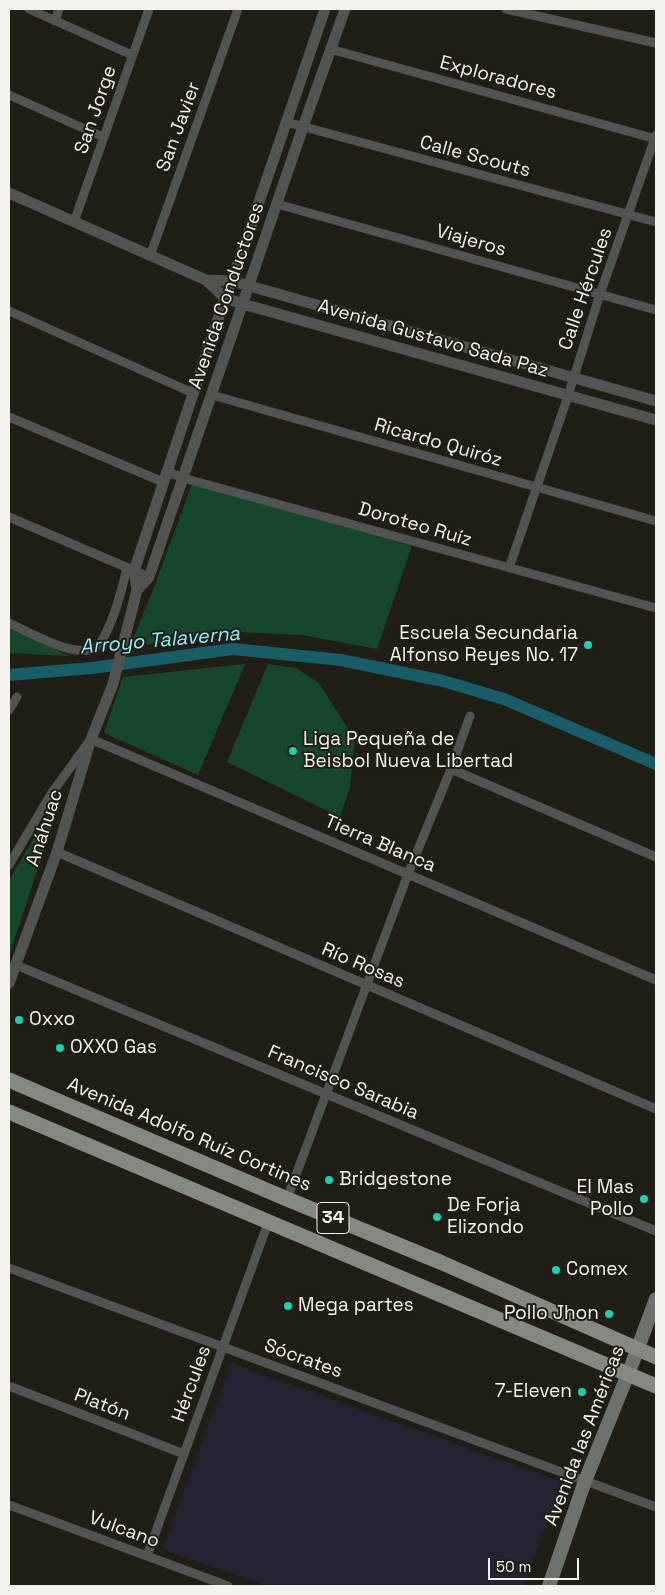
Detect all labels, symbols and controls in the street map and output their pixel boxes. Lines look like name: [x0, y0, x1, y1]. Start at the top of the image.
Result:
street label: Exploradores: [437, 51, 559, 105]
street label: San Jorge: [70, 63, 122, 157]
street label: San Javier: [152, 79, 206, 175]
street label: Calle Scouts: [417, 131, 533, 183]
street label: Avenida Conductores: [184, 200, 270, 392]
street label: Viajeros: [433, 220, 509, 262]
street label: Calle Hércules: [554, 225, 618, 353]
street label: Avenida Gustavo Sada Paz: [315, 295, 551, 383]
street label: Ricardo Quiróz: [372, 414, 504, 472]
street label: Doroteo Ruíz: [356, 498, 474, 552]
water label: Arroyo Talaverna: [79, 622, 241, 660]
place label: Escuela Secundaria Alfonso Reyes No. 17: [390, 623, 578, 667]
marker: Escuela Secundaria Alfonso Reyes No. 17: [582, 639, 594, 651]
place label: Liga Pequeña de Beisbol Nueva Libertad: [303, 729, 513, 773]
marker: Liga Pequeña de Beisbol Nueva Libertad: [287, 745, 299, 757]
street label: Anáhuac: [22, 787, 68, 869]
street label: Tierra Blanca: [321, 810, 439, 878]
street label: Río Rosas: [318, 938, 408, 994]
place label: Oxxo: [29, 1009, 75, 1031]
marker: Oxxo: [13, 1014, 25, 1026]
place label: OXXO Gas: [70, 1037, 157, 1059]
street label: Francisco Sarabia: [264, 1041, 422, 1125]
marker: OXXO Gas: [54, 1042, 66, 1054]
street label: Avenida Adolfo Ruíz Cortines: [64, 1073, 314, 1197]
place label: Bridgestone: [339, 1169, 452, 1191]
marker: Bridgestone: [323, 1174, 335, 1186]
place label: El Mas Pollo: [576, 1177, 634, 1221]
marker: El Mas Pollo: [638, 1193, 650, 1205]
place label: De Forja Elizondo: [447, 1195, 524, 1239]
road number: 34: [317, 1202, 349, 1234]
marker: De Forja Elizondo: [431, 1211, 443, 1223]
place label: Comex: [566, 1259, 628, 1281]
marker: Comex: [550, 1264, 562, 1276]
place label: Mega partes: [298, 1295, 414, 1317]
marker: Mega partes: [282, 1300, 294, 1312]
place label: Pollo Jhon: [504, 1303, 599, 1325]
marker: Pollo Jhon: [603, 1308, 615, 1320]
street label: Sócrates: [261, 1334, 345, 1384]
street label: Hércules: [168, 1343, 216, 1425]
street label: Avenida las Américas: [540, 1343, 630, 1529]
place label: 7-Eleven: [495, 1381, 572, 1403]
street label: Platón: [71, 1384, 133, 1426]
marker: 7-Eleven: [576, 1386, 588, 1398]
street label: Vulcano: [86, 1507, 162, 1553]
scale bar: [490, 1548, 581, 1580]
text: 50 m: [496, 1557, 531, 1576]

